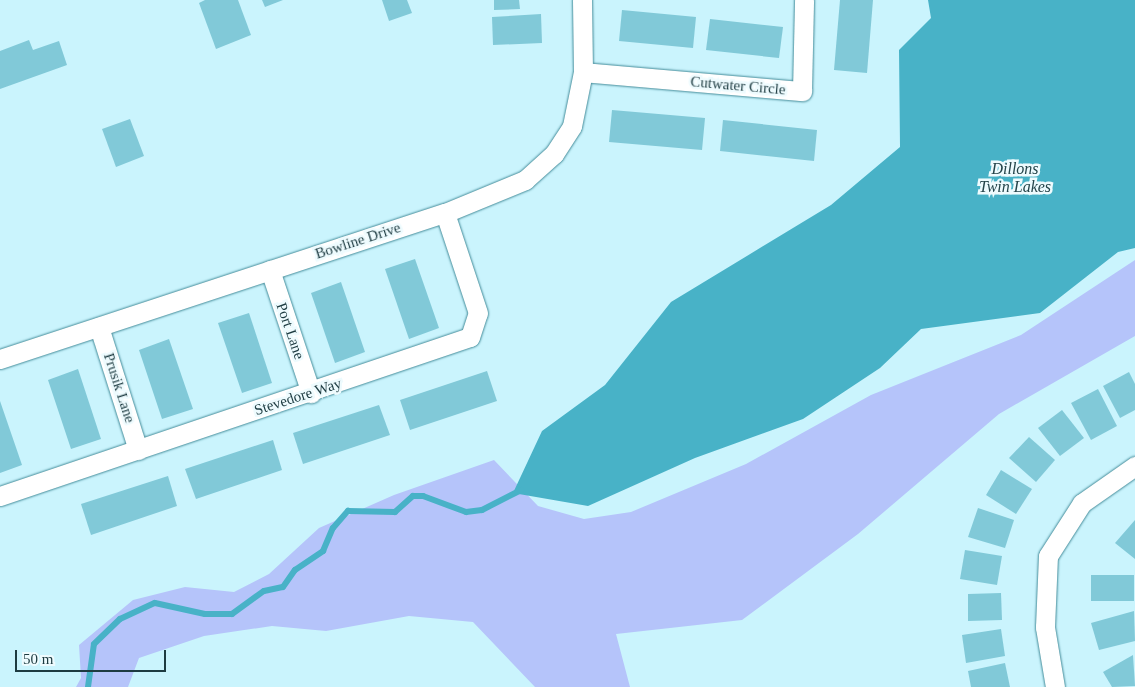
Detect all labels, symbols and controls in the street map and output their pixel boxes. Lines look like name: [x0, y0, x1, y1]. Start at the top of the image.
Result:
street label: Cutwater Circle: [690, 73, 786, 99]
water label: Dillons Twin Lakes: [979, 159, 1051, 197]
street label: Bowline Drive: [313, 219, 403, 263]
street label: Port Lane: [272, 300, 308, 362]
street label: Prusik Lane: [99, 351, 139, 425]
street label: Stevedore Way: [252, 374, 344, 420]
scale bar: [18, 640, 169, 672]
text: 50 m: [23, 651, 53, 667]

